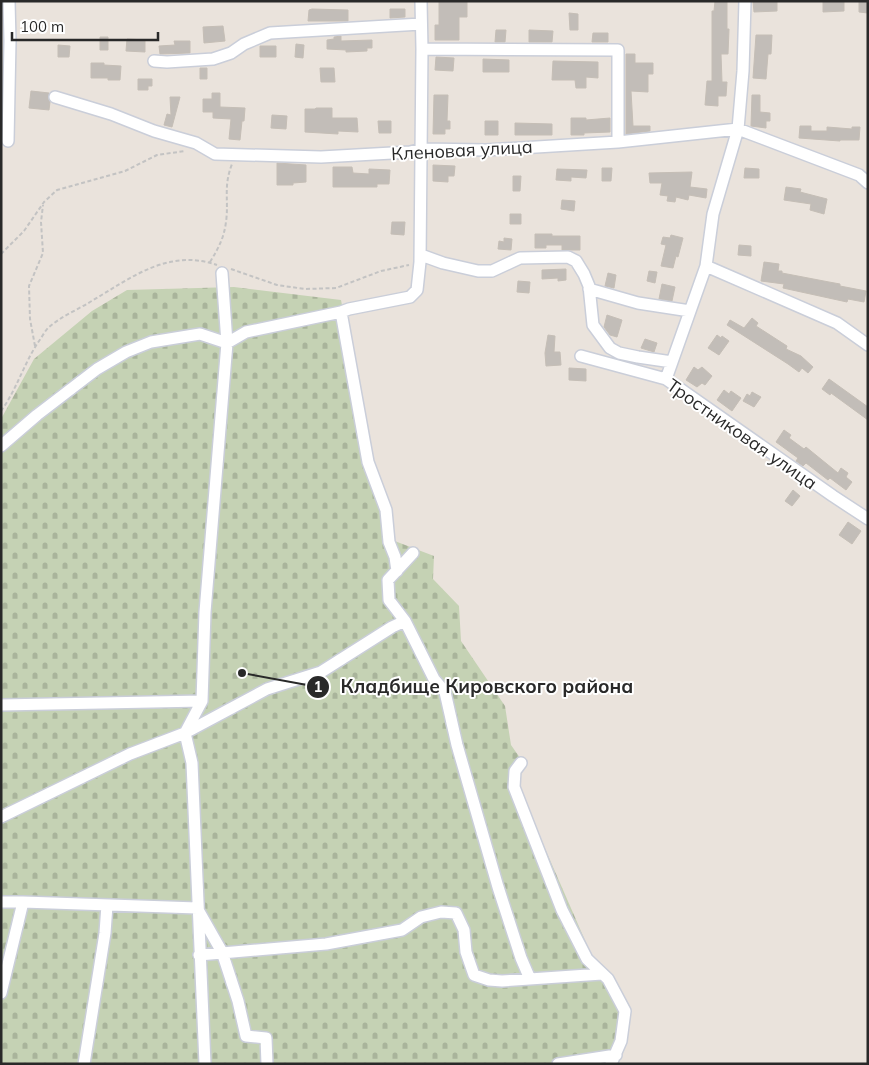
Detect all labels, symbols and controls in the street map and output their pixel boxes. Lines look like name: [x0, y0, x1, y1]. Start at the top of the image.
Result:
scale bar: [12, 10, 159, 42]
text: 100 m: [20, 17, 64, 36]
street label: Кленовая улица: [391, 135, 533, 165]
street label: Тростниковая улица: [663, 374, 821, 494]
callout: Кладбище Кировского района: [305, 670, 643, 704]
text: Кладбище Кировского района: [341, 674, 633, 698]
text: 1: [313, 677, 323, 696]

